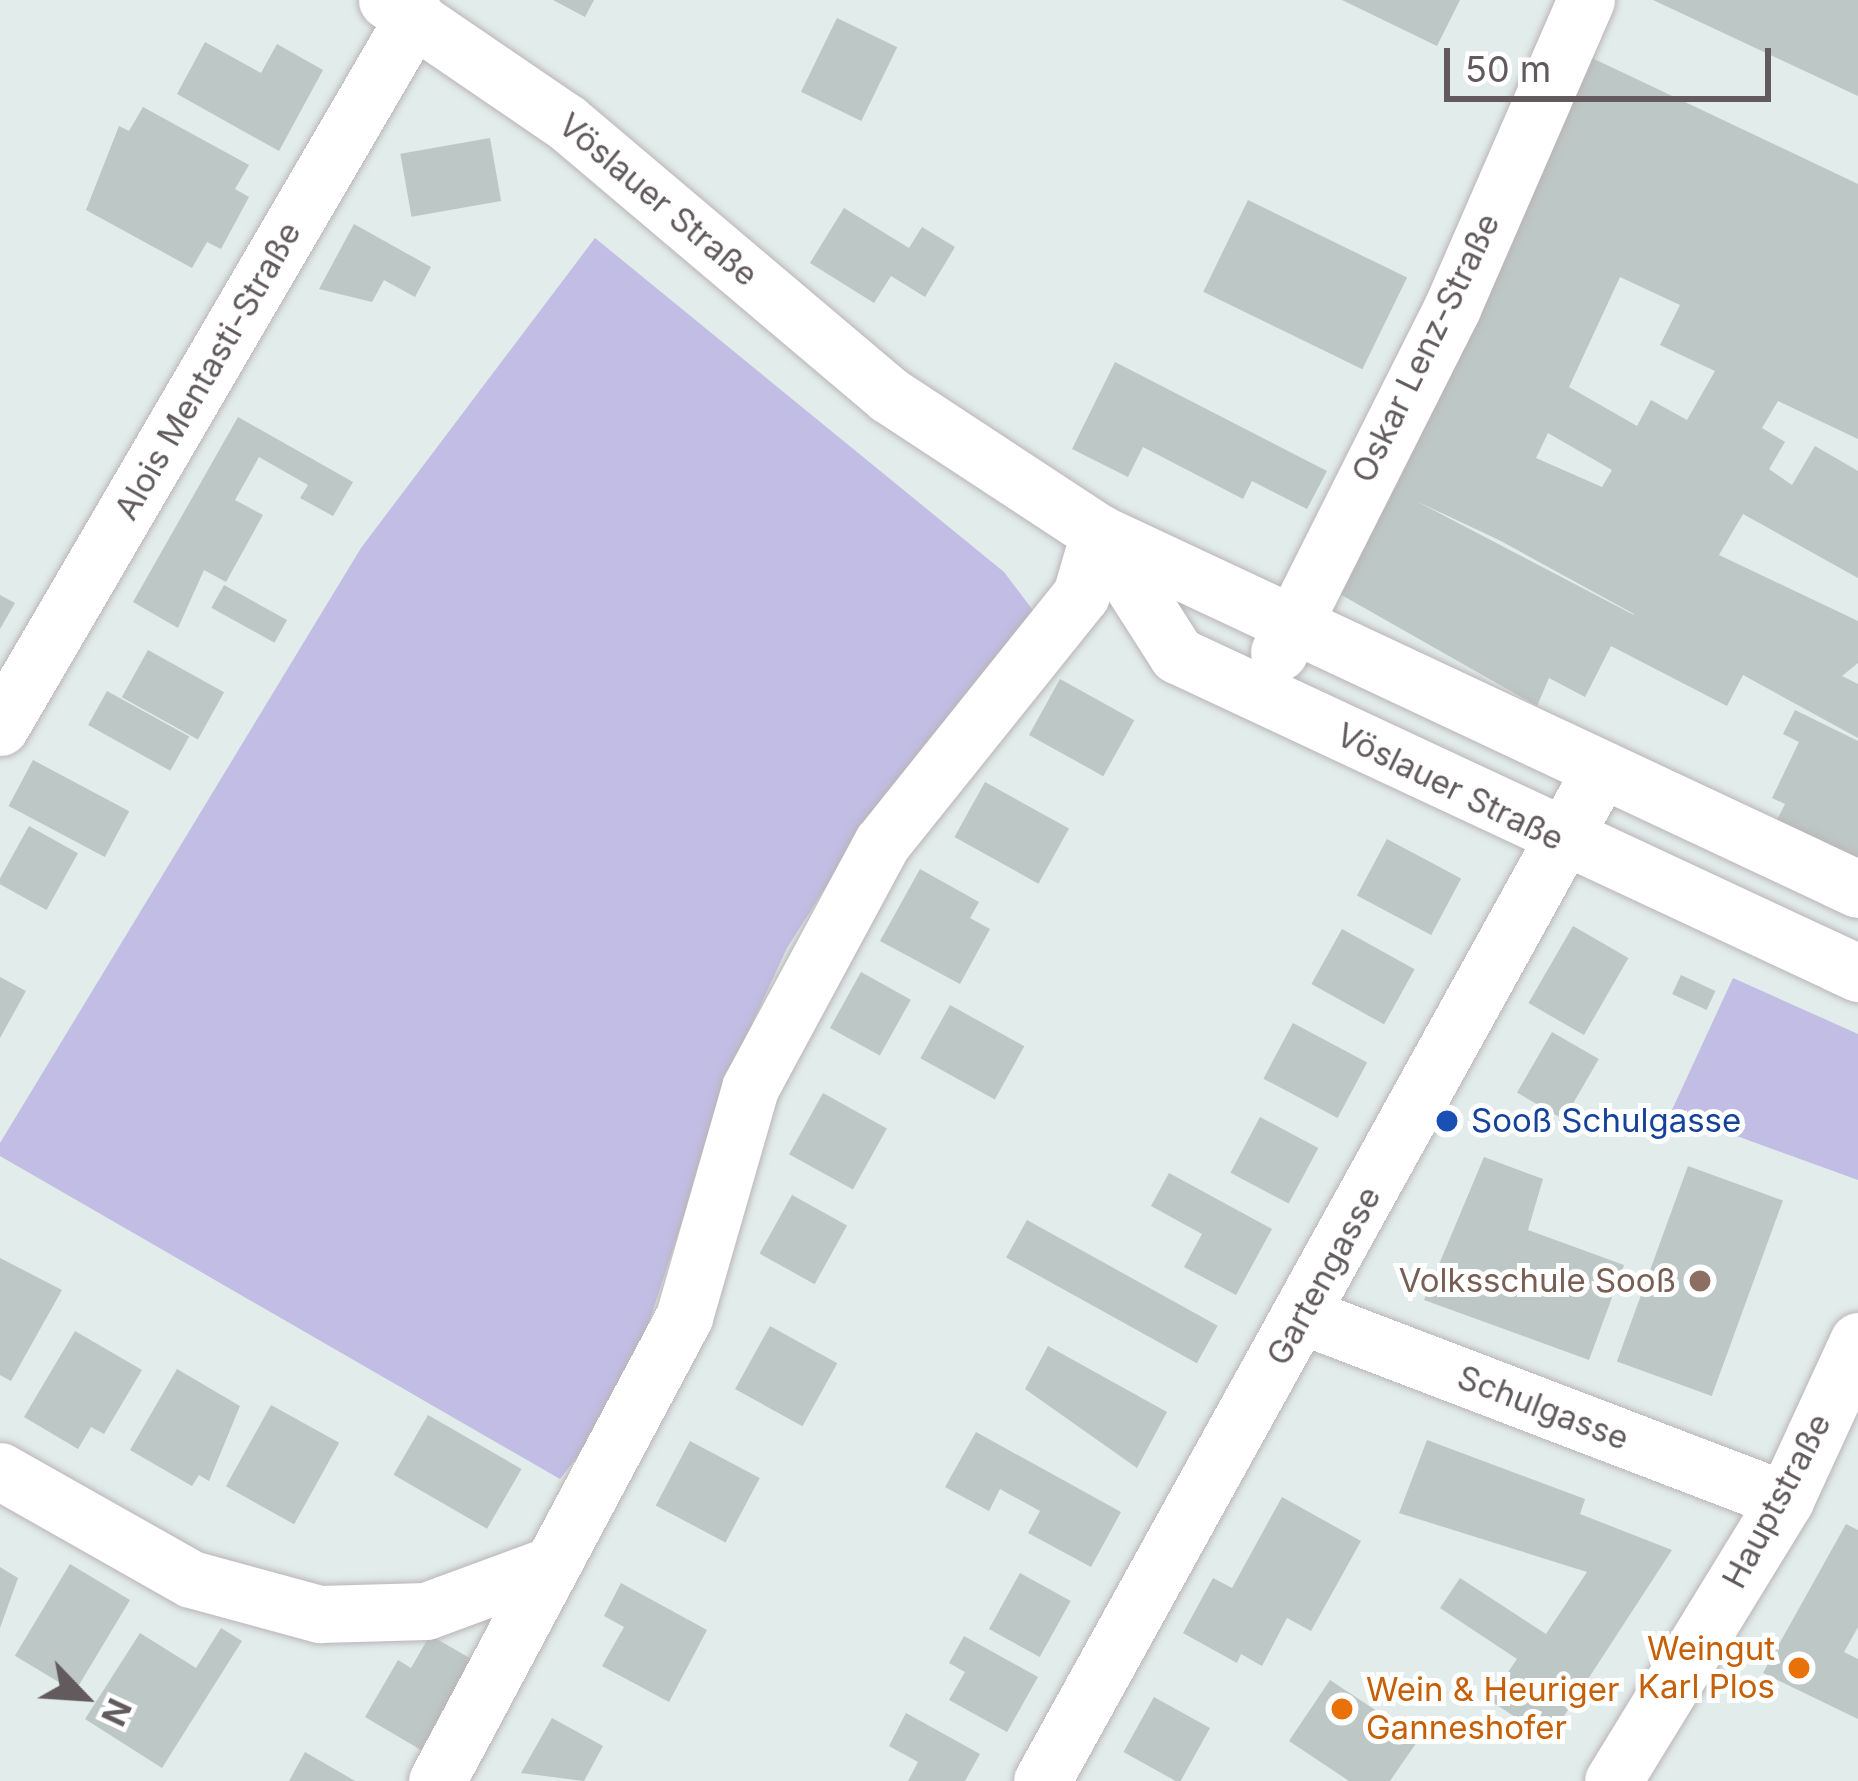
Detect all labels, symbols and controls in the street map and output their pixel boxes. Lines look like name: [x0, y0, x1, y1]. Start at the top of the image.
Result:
scale bar: [1450, 24, 1777, 98]
text: 50 m: [1465, 47, 1551, 91]
street label: Vöslauer Straße: [550, 105, 766, 295]
street label: Oskar Lenz-Straße: [1344, 207, 1508, 489]
street label: Alois Mentasti-Straße: [107, 215, 309, 527]
street label: Vöslauer Straße: [1330, 715, 1570, 859]
place label: Sooß Schulgasse: [1471, 1101, 1741, 1141]
marker: Sooß Schulgasse: [1434, 1108, 1460, 1134]
street label: Gartengasse: [1259, 1180, 1389, 1372]
place label: Volksschule Sooß: [1399, 1261, 1676, 1301]
marker: Volksschule Sooß: [1687, 1268, 1713, 1294]
street label: Schulgasse: [1452, 1357, 1634, 1459]
street label: Hauptstraße: [1714, 1407, 1840, 1595]
place label: Weingut Karl Plos: [1638, 1629, 1775, 1707]
north arrow: [24, 1637, 144, 1757]
marker: Weingut Karl Plos: [1786, 1655, 1812, 1681]
place label: Wein & Heuriger Ganneshofer: [1366, 1670, 1619, 1748]
text: N: [93, 1692, 140, 1732]
marker: Wein & Heuriger Ganneshofer: [1329, 1696, 1355, 1722]

